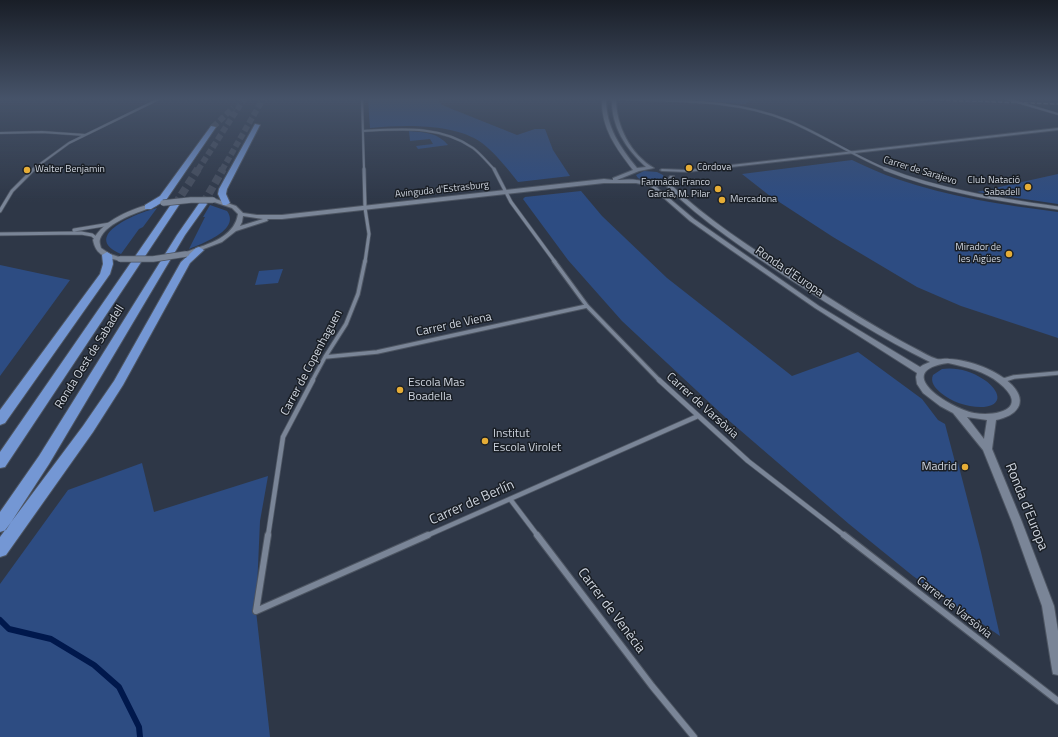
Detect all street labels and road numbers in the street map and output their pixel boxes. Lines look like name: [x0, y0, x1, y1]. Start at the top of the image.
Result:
street label: Carrer de Sarajevo: [882, 154, 958, 188]
street label: Avinguda d'Estrasburg: [394, 179, 490, 201]
street label: Ronda d'Europa: [752, 244, 826, 300]
street label: Ronda Oest de Sabadell: [52, 303, 128, 411]
street label: Carrer de Copenhaguen: [278, 308, 346, 418]
street label: Carrer de Viena: [415, 310, 493, 340]
street label: Carrer de Varsòvia: [663, 370, 741, 442]
street label: Ronda d'Europa: [1001, 461, 1051, 553]
street label: Carrer de Berlín: [427, 477, 517, 529]
street label: Carrer de Venècia: [574, 565, 648, 657]
street label: Carrer de Varsòvia: [913, 574, 995, 642]

